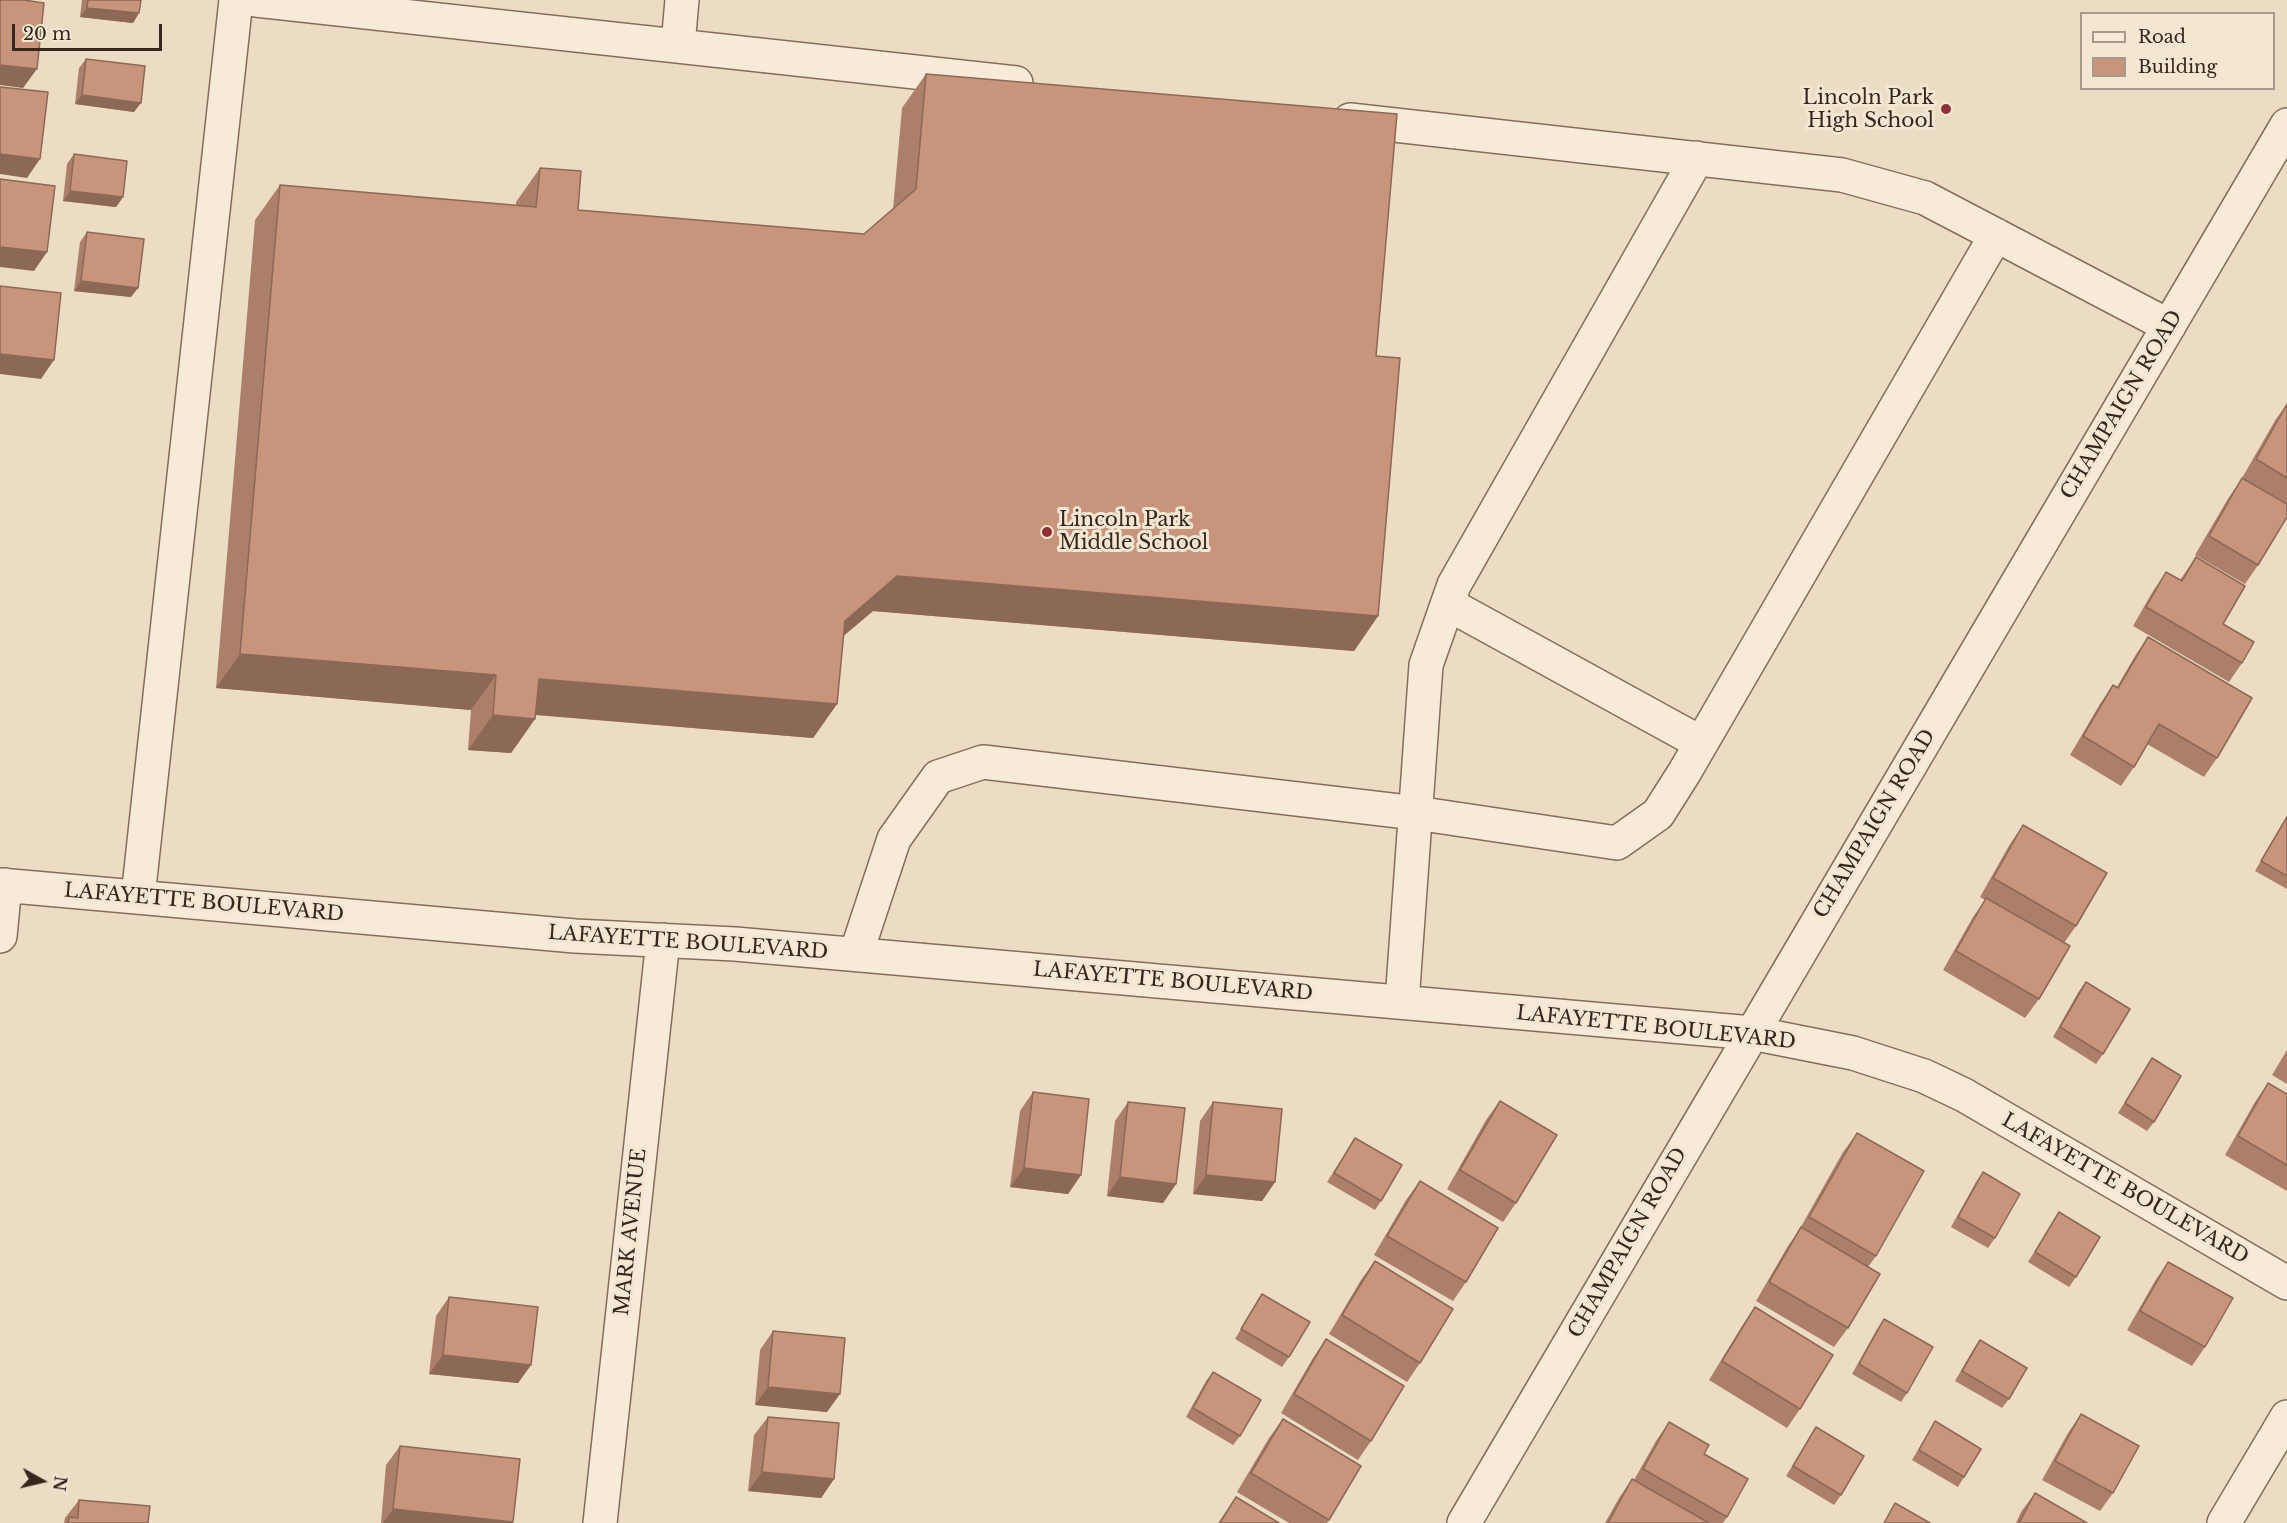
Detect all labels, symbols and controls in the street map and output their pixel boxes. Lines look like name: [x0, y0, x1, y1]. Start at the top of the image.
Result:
scale bar: [15, 12, 165, 50]
legend: [2080, 12, 2275, 90]
text: 20 m: [23, 23, 71, 45]
text: Road: [2138, 26, 2186, 48]
text: Building: [2138, 56, 2217, 78]
place label: Lincoln Park High School: [1803, 86, 1934, 133]
marker: Lincoln Park High School: [1939, 102, 1953, 116]
street label: CHAMPAIGN ROAD: [2056, 306, 2188, 504]
place label: Lincoln Park Middle School: [1059, 508, 1208, 555]
marker: Lincoln Park Middle School: [1040, 525, 1054, 539]
street label: CHAMPAIGN ROAD: [1809, 725, 1941, 923]
street label: LAFAYETTE BOULEVARD: [63, 879, 345, 927]
street label: LAFAYETTE BOULEVARD: [547, 921, 829, 965]
street label: LAFAYETTE BOULEVARD: [1032, 958, 1314, 1006]
street label: LAFAYETTE BOULEVARD: [1515, 1001, 1797, 1055]
street label: LAFAYETTE BOULEVARD: [1997, 1108, 2253, 1270]
street label: CHAMPAIGN ROAD: [1564, 1144, 1692, 1342]
street label: MARK AVENUE: [610, 1147, 652, 1317]
north arrow: [12, 1451, 72, 1511]
text: N: [49, 1475, 71, 1492]

